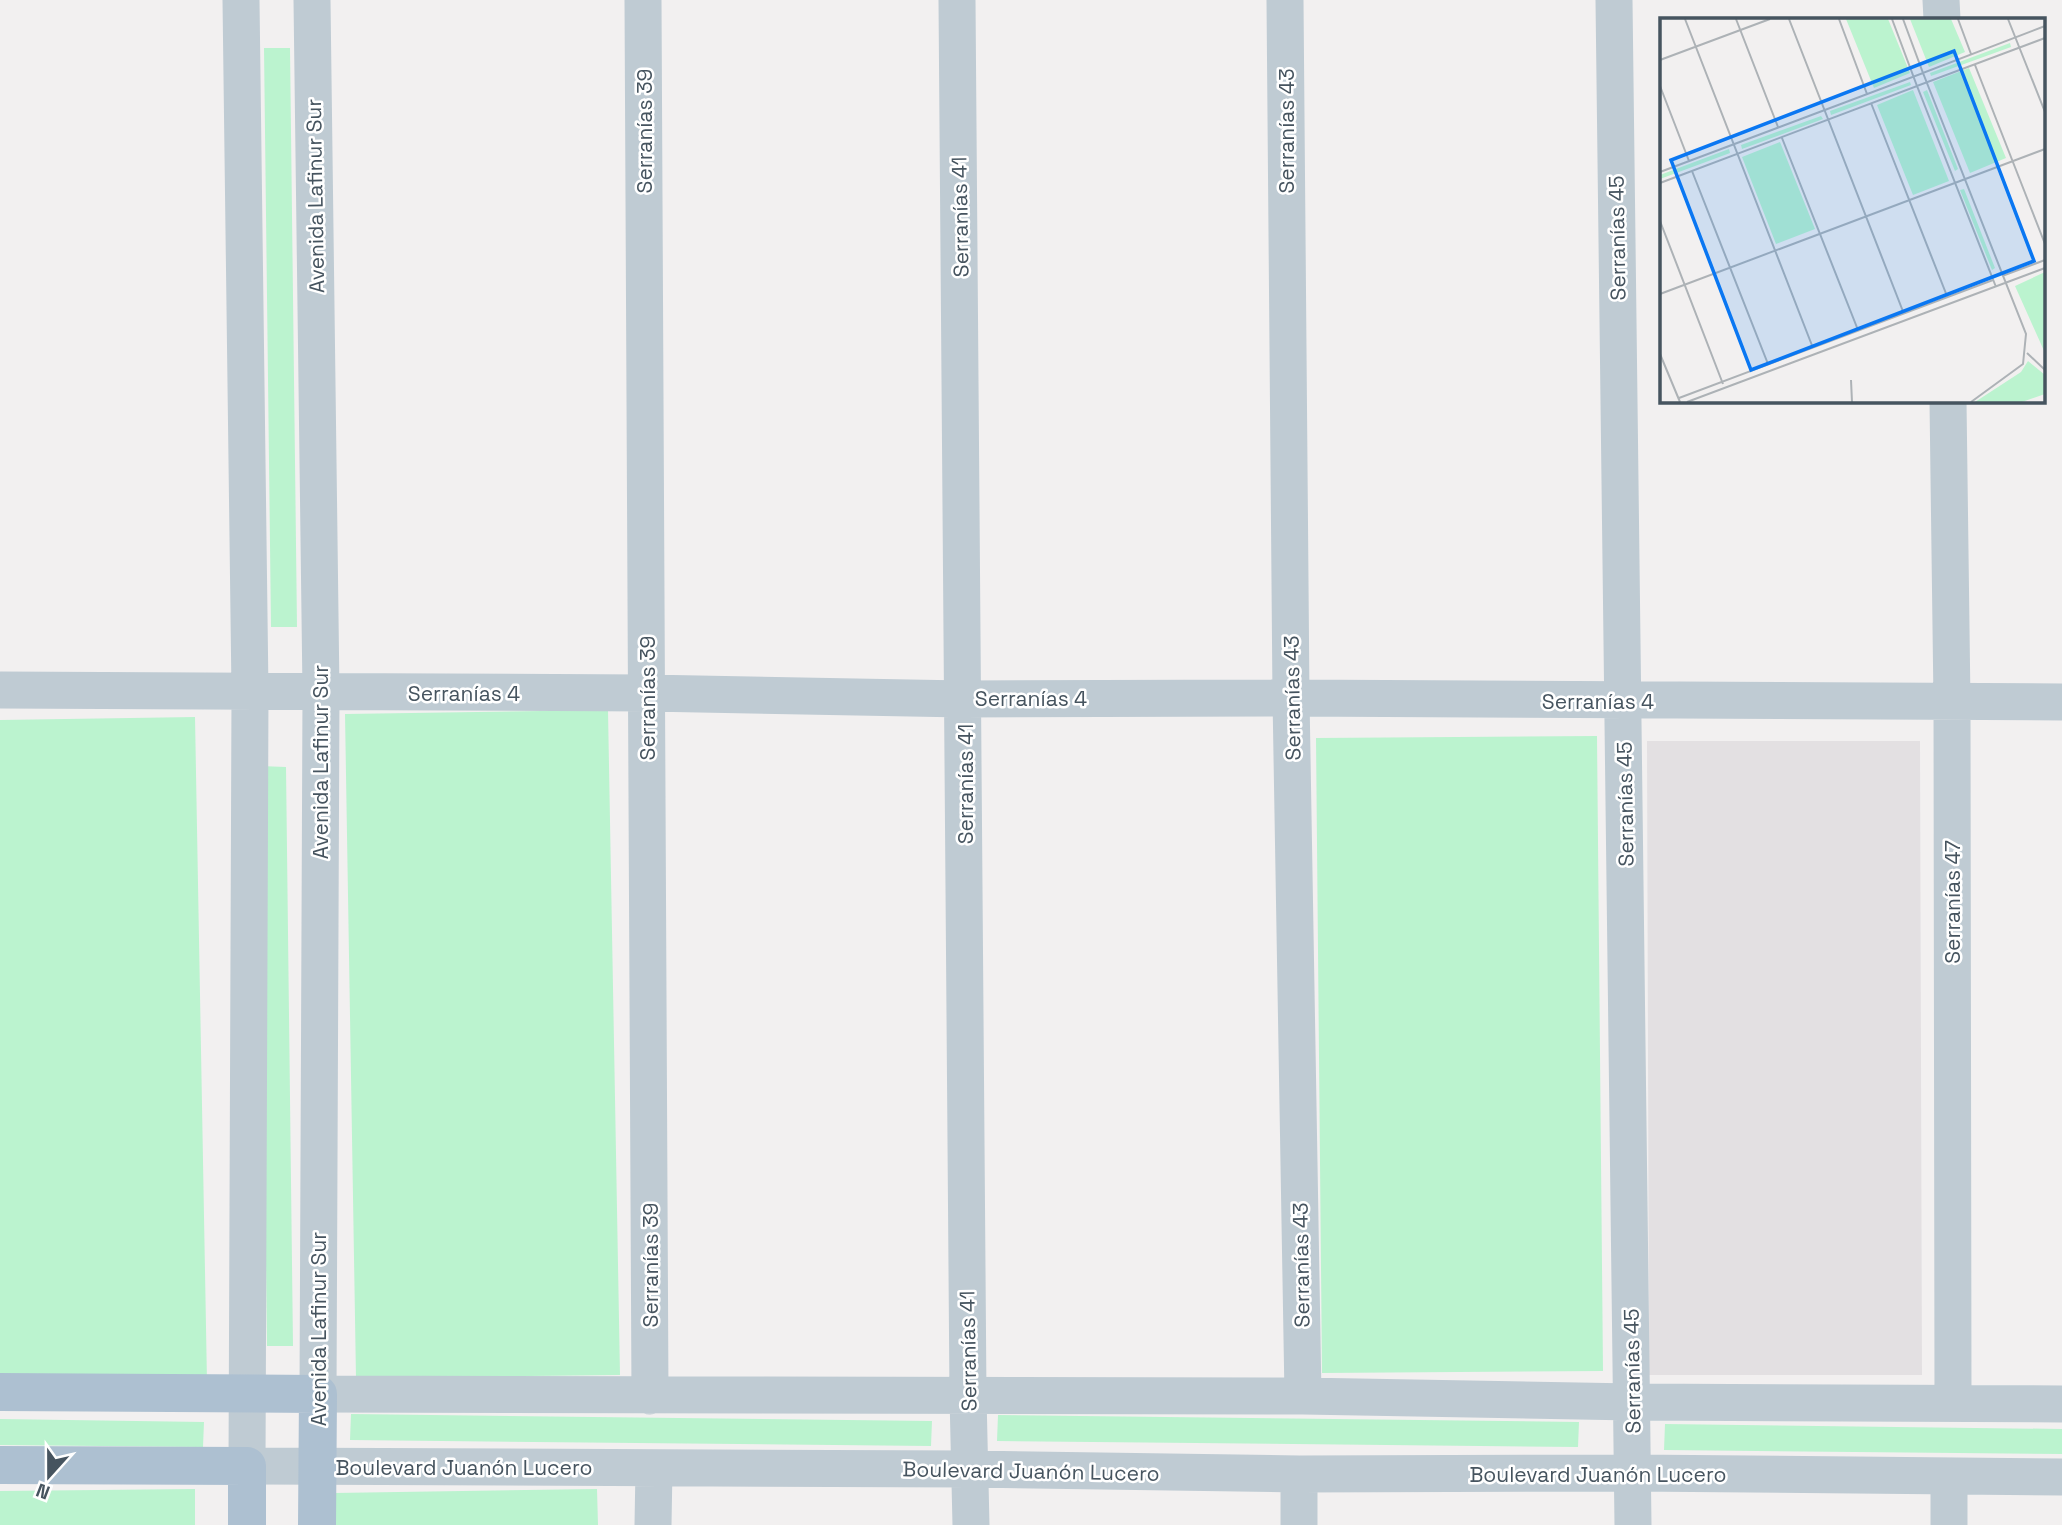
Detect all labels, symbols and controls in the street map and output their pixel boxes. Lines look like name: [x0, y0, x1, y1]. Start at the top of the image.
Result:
inset map: [1660, 18, 2044, 402]
street label: Serranías 43: [1273, 68, 1300, 194]
street label: Serranías 39: [631, 69, 658, 193]
street label: Avenida Lafinur Sur: [300, 98, 330, 293]
street label: Serranías 41: [945, 156, 975, 278]
street label: Serranías 45: [1602, 175, 1632, 301]
street label: Serranías 43: [1277, 635, 1307, 761]
street label: Serranías 39: [634, 636, 661, 760]
street label: Avenida Lafinur Sur: [307, 665, 334, 859]
street label: Serranías 4: [408, 680, 520, 707]
street label: Serranías 4: [975, 685, 1087, 712]
street label: Serranías 4: [1542, 688, 1654, 715]
street label: Serranías 41: [952, 724, 979, 844]
street label: Serranías 45: [1610, 741, 1640, 867]
street label: Serranías 47: [1939, 840, 1966, 964]
street label: Serranías 43: [1286, 1202, 1316, 1328]
street label: Serranías 39: [637, 1203, 664, 1327]
street label: Avenida Lafinur Sur: [305, 1232, 332, 1426]
street label: Serranías 41: [953, 1290, 983, 1412]
street label: Serranías 45: [1617, 1308, 1647, 1434]
north arrow: [14, 1441, 84, 1511]
street label: Boulevard Juanón Lucero: [335, 1454, 593, 1481]
street label: Boulevard Juanón Lucero: [902, 1455, 1160, 1487]
street label: Boulevard Juanón Lucero: [1469, 1461, 1727, 1488]
text: N: [33, 1477, 54, 1505]

